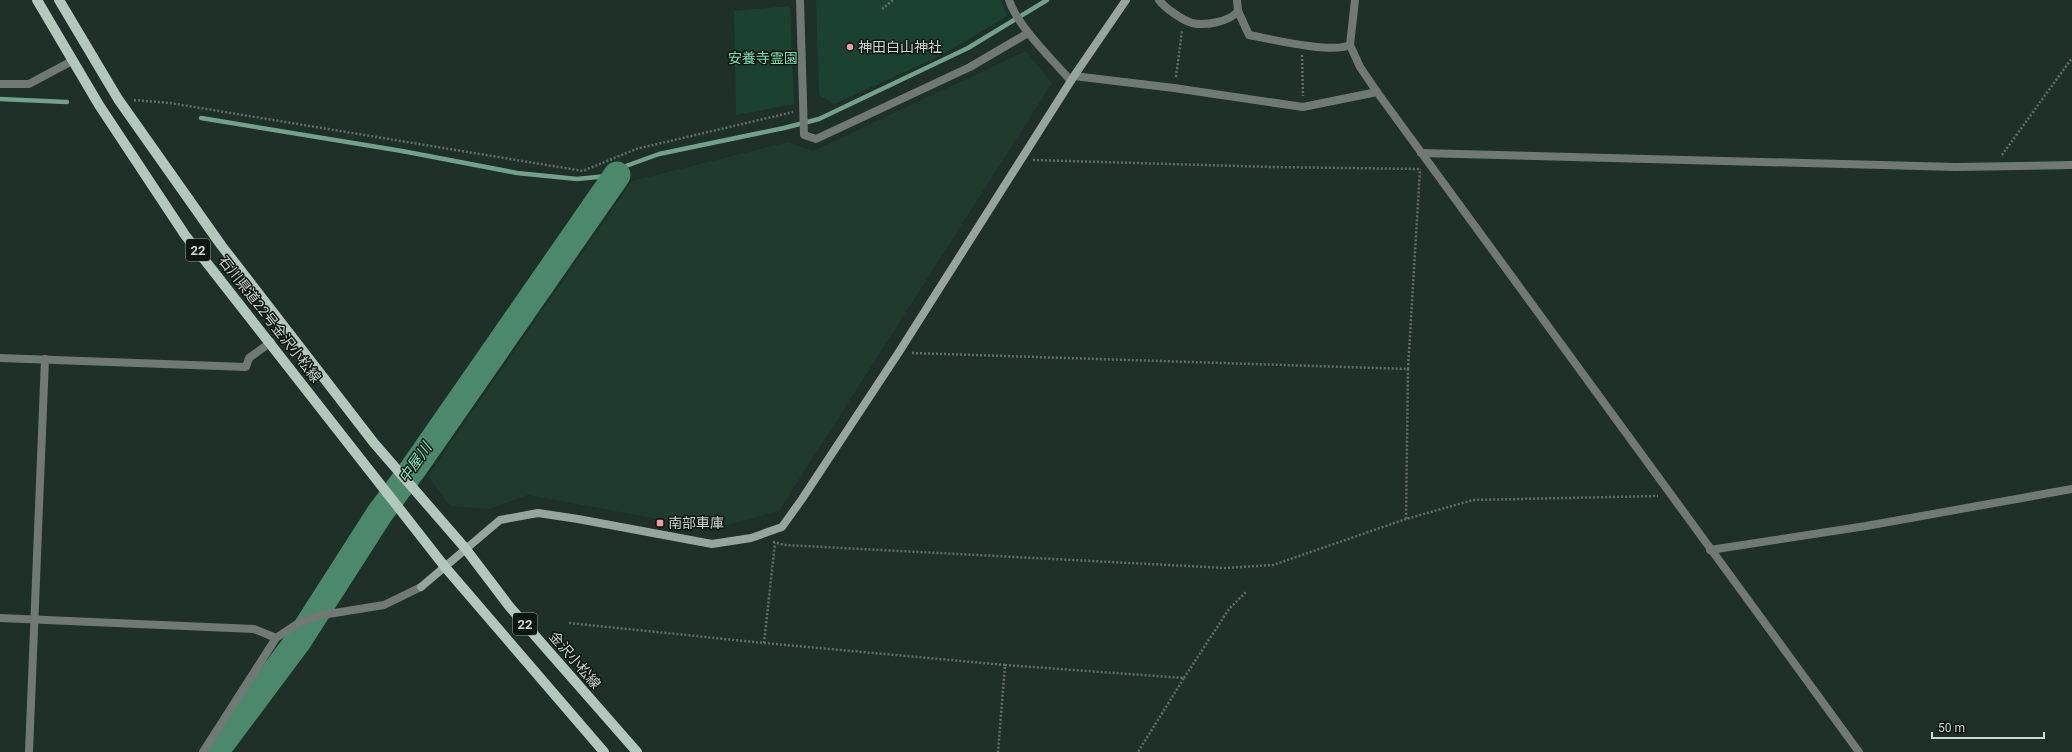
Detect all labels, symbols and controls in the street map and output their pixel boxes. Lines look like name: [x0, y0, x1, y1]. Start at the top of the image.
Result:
place label: 神田白山神社: [858, 39, 942, 55]
marker: 神田白山神社: [845, 42, 855, 52]
park label: 安養寺霊園: [728, 50, 798, 66]
road number: 22: [186, 239, 210, 261]
street label: 石川県道22号金沢小松線: [216, 253, 324, 385]
water label: 中屋川: [395, 438, 436, 487]
place label: 南部車庫: [668, 515, 724, 531]
marker: 南部車庫: [655, 518, 665, 528]
road number: 22: [513, 613, 537, 635]
street label: 金沢小松線: [546, 628, 604, 692]
scale bar: [1932, 714, 2044, 740]
text: 50 m: [1938, 721, 1965, 735]

